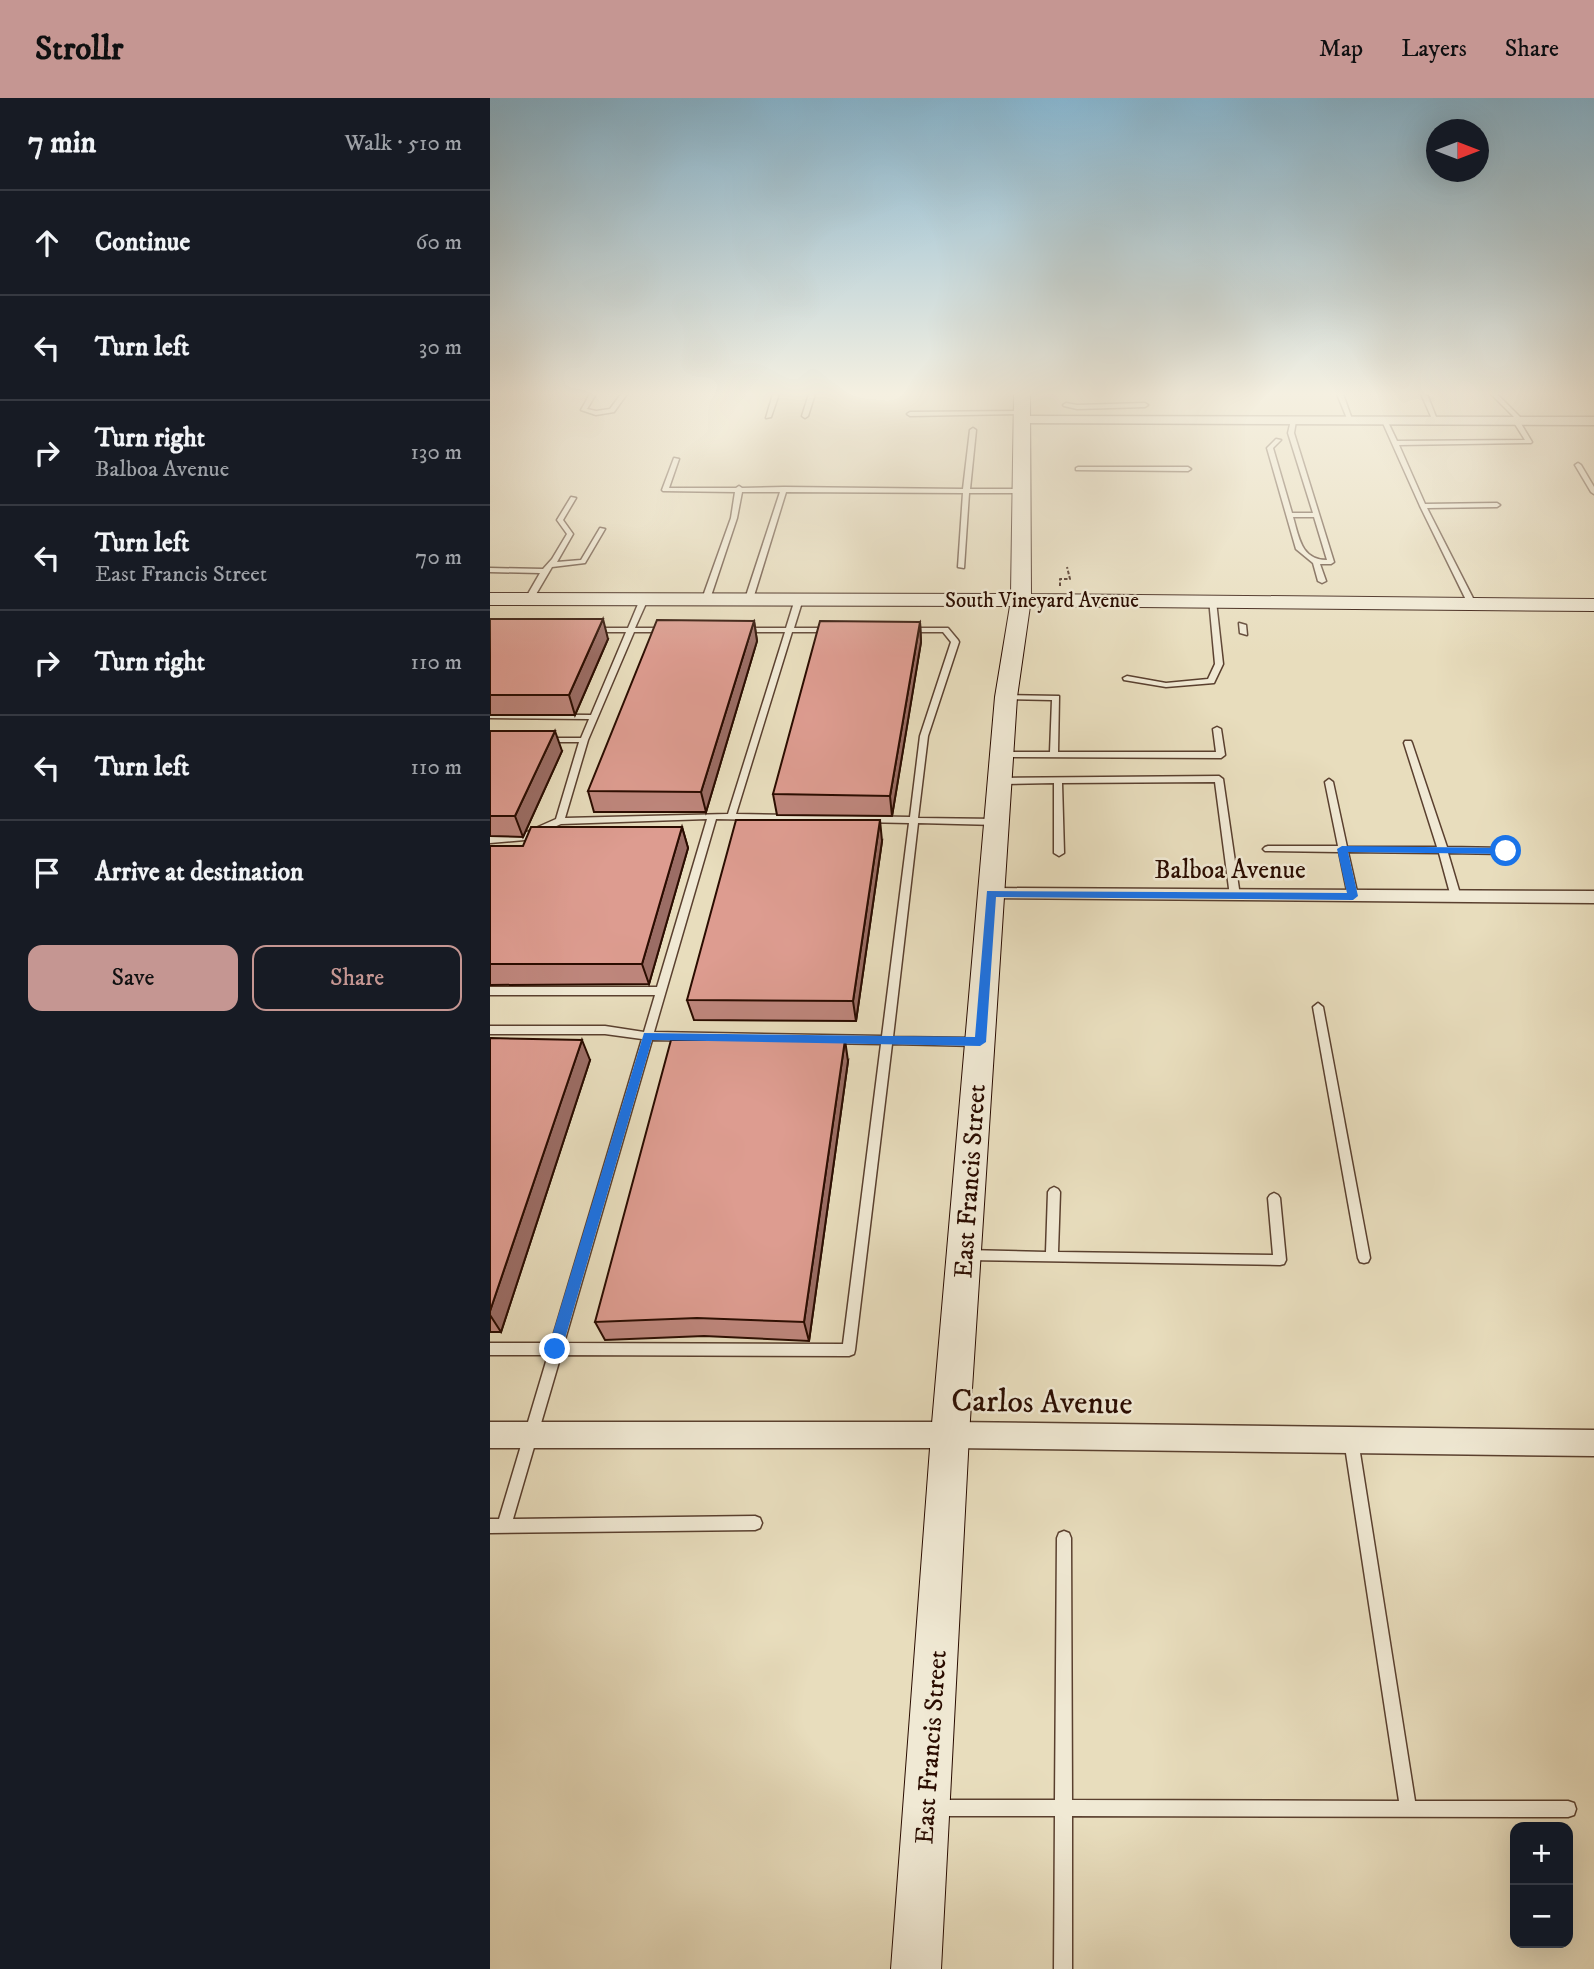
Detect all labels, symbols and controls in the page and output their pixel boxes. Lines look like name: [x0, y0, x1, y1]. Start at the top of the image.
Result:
text: Strollr: [35, 29, 123, 70]
text: Map: [1319, 34, 1363, 64]
text: Layers: [1401, 34, 1467, 64]
text: Share: [1505, 34, 1559, 64]
north arrow: [1426, 119, 1489, 182]
text: 7 min: [28, 125, 96, 162]
text: Walk · 510 m: [344, 129, 462, 158]
icon: ahead: [28, 224, 66, 262]
text: Continue: [95, 226, 190, 259]
text: 60 m: [415, 228, 462, 257]
icon: left: [28, 329, 66, 367]
text: Turn left: [95, 331, 189, 364]
text: 30 m: [419, 333, 462, 362]
text: Turn right: [95, 422, 205, 455]
icon: right: [28, 434, 66, 472]
text: 130 m: [410, 438, 462, 467]
text: Balboa Avenue: [95, 455, 229, 484]
text: Turn left: [95, 527, 189, 560]
icon: left: [28, 539, 66, 577]
text: 70 m: [415, 543, 462, 572]
text: East Francis Street: [95, 560, 267, 589]
street label: South Vineyard Avenue: [945, 588, 1139, 614]
icon: right: [28, 644, 66, 682]
text: Turn right: [95, 646, 205, 679]
text: 110 m: [411, 648, 462, 677]
icon: left: [28, 749, 66, 787]
text: Turn left: [95, 751, 189, 784]
text: 110 m: [411, 753, 462, 782]
route start: [1490, 835, 1521, 866]
icon: arrive: [28, 854, 66, 892]
street label: Balboa Avenue: [1154, 854, 1306, 887]
text: Arrive at destination: [95, 856, 304, 889]
button: Save: [28, 945, 238, 1011]
button: Share: [252, 945, 462, 1011]
street label: East Francis Street: [947, 1083, 994, 1279]
route end: [539, 1333, 570, 1364]
street label: Carlos Avenue: [951, 1381, 1133, 1425]
street label: East Francis Street: [908, 1649, 955, 1845]
map controls: [1510, 1822, 1573, 1948]
button: +: [1510, 1822, 1573, 1885]
button: −: [1510, 1885, 1573, 1948]

